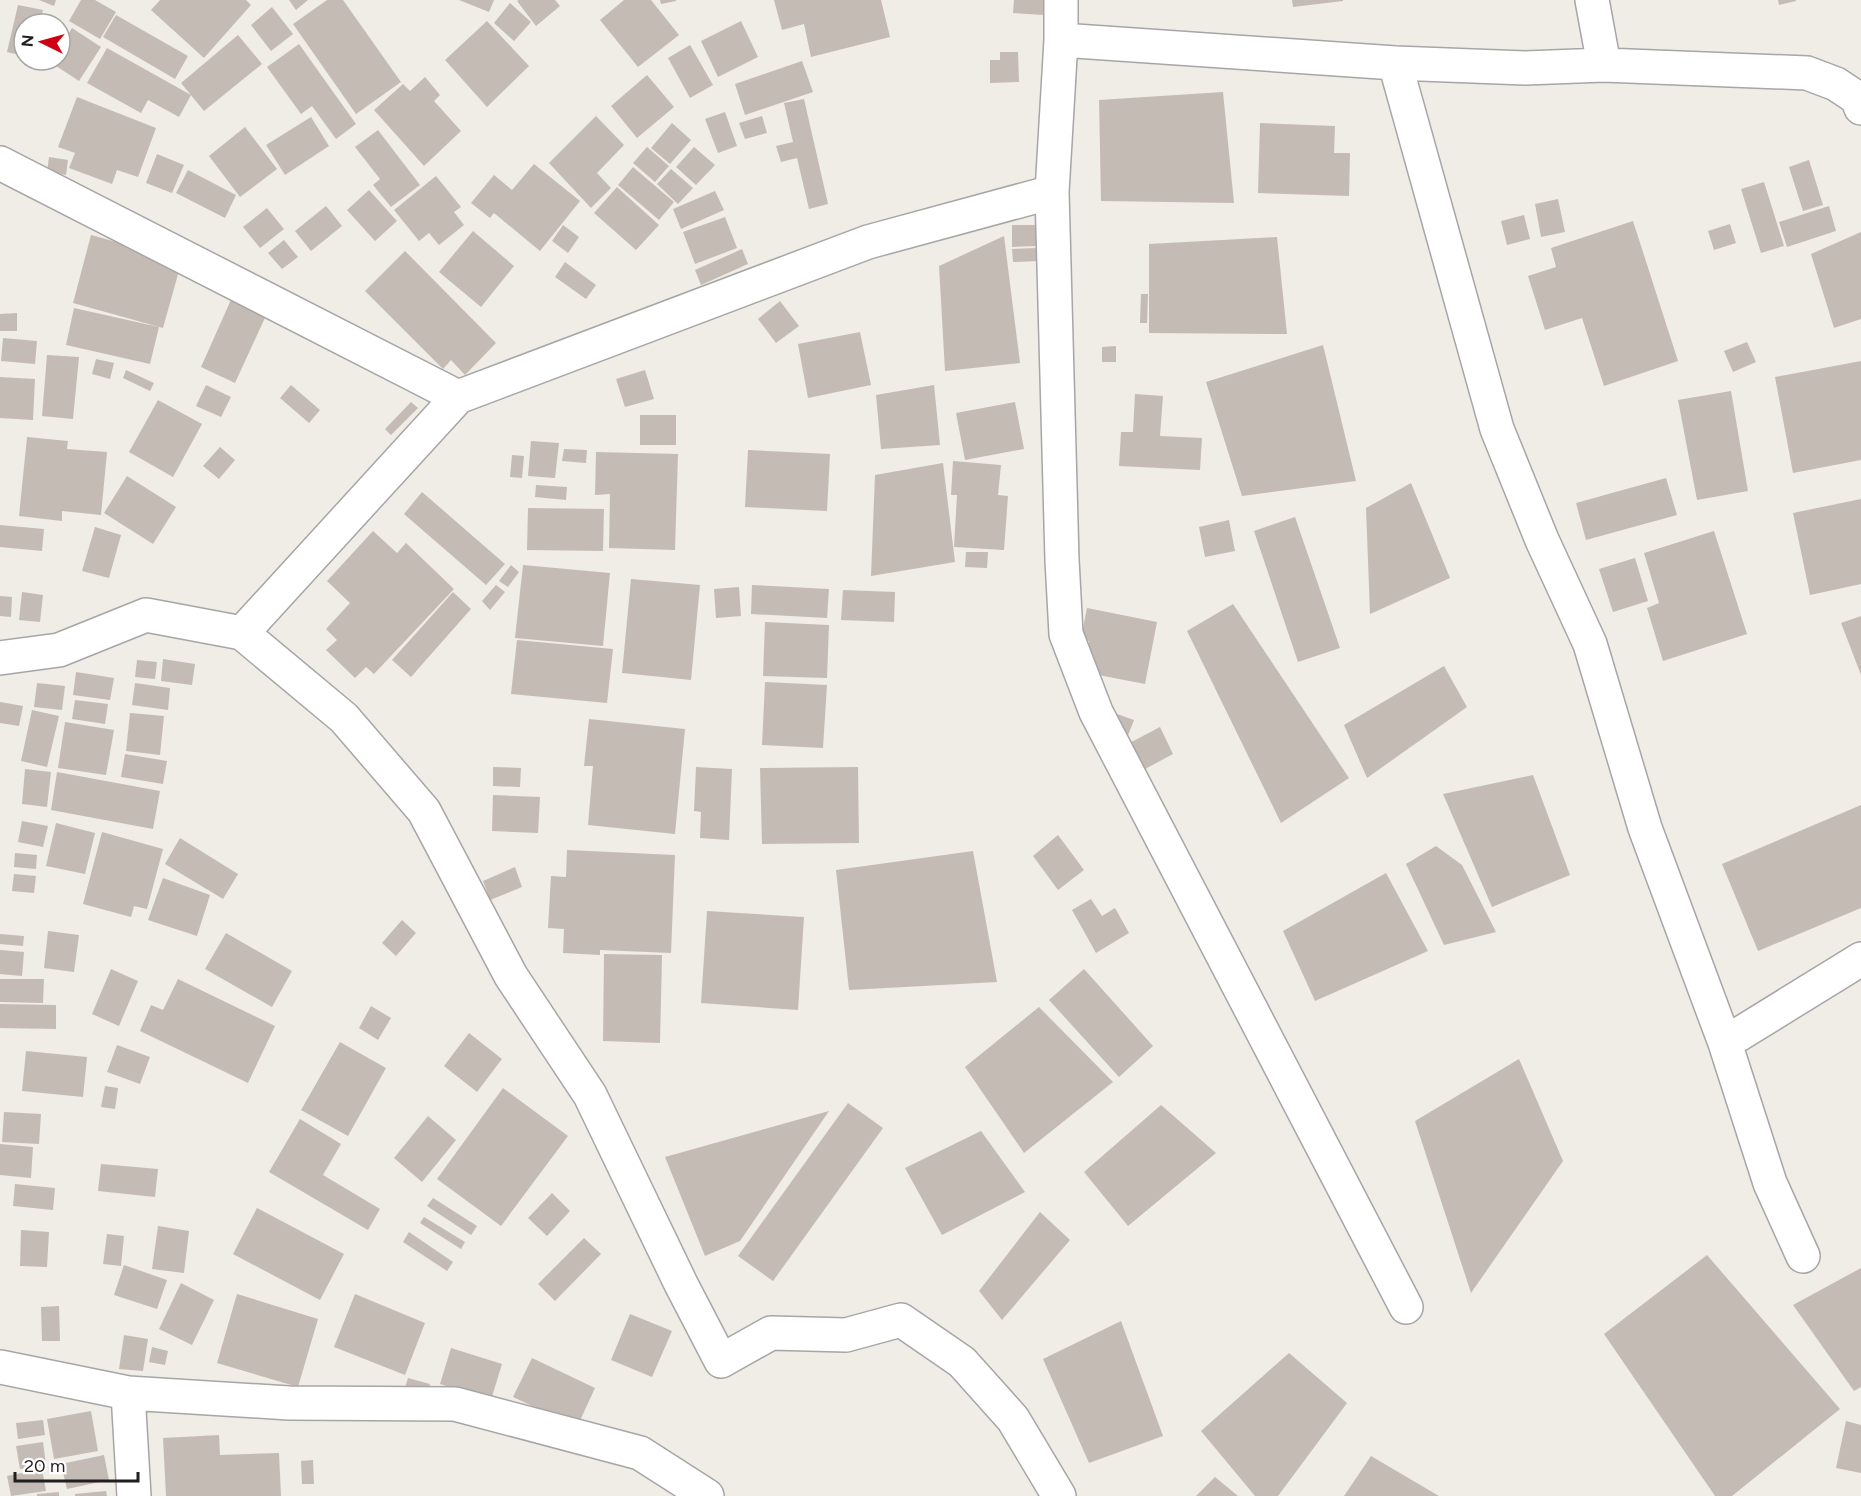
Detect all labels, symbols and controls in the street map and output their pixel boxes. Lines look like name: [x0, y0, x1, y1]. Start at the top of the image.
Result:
north arrow: [12, 12, 72, 72]
text: N: [18, 34, 38, 48]
scale bar: [15, 1445, 138, 1483]
text: 20 m: [24, 1455, 65, 1477]

